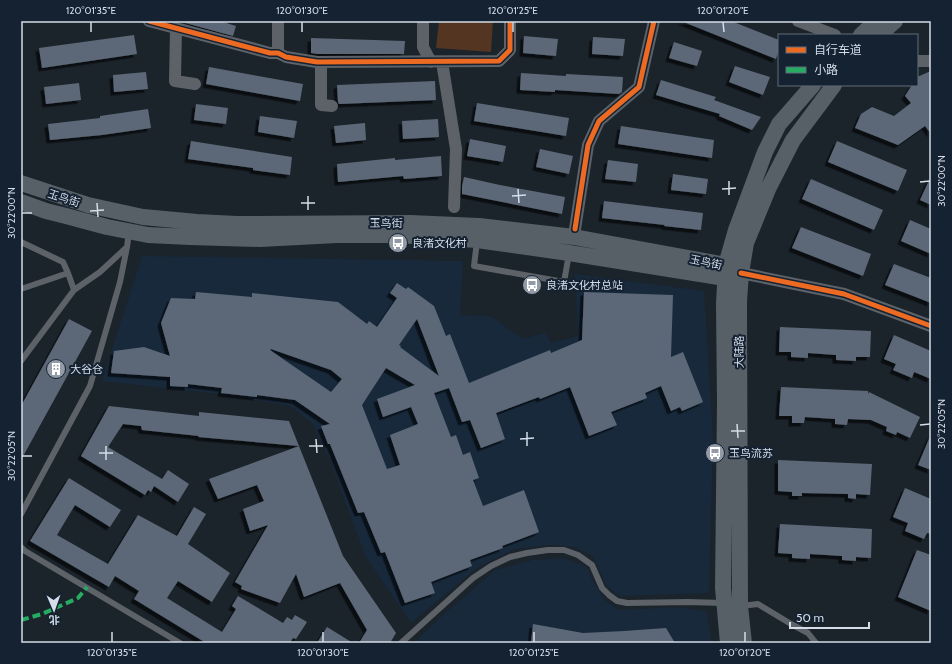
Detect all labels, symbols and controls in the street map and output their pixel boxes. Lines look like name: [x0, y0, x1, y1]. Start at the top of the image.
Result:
text: 120°01'35"E: [66, 4, 116, 17]
text: 120°01'30"E: [276, 4, 328, 17]
text: 120°01'25"E: [488, 4, 538, 17]
text: 120°01'20"E: [697, 4, 749, 17]
legend: [778, 34, 918, 86]
text: 自行车道: [814, 42, 862, 57]
text: 小路: [814, 62, 838, 77]
text: 30°22'00"N: [935, 155, 948, 207]
street label: 玉鸟街: [46, 186, 82, 210]
text: 30°22'00"N: [5, 187, 18, 239]
street label: 玉鸟街: [370, 216, 403, 230]
bus stop icon: 良渚文化村: [387, 232, 409, 254]
place label: 良渚文化村: [412, 236, 467, 250]
street label: 玉鸟街: [688, 252, 724, 272]
bus stop icon: 良渚文化村总站: [521, 274, 543, 296]
place label: 良渚文化村总站: [546, 278, 623, 292]
street label: 大陆路: [732, 336, 746, 369]
building icon: 大谷仓: [45, 358, 67, 380]
place label: 大谷仓: [70, 362, 103, 376]
text: 30°22'05"N: [935, 399, 948, 449]
text: 30°22'05"N: [5, 431, 18, 481]
bus stop icon: 玉鸟流苏: [704, 442, 726, 464]
place label: 玉鸟流苏: [729, 446, 773, 460]
north arrow: [34, 590, 74, 630]
scale bar: [790, 604, 869, 630]
text: 50 m: [796, 610, 824, 625]
text: 北: [49, 613, 60, 627]
text: 120°01'35"E: [87, 646, 137, 659]
text: 120°01'30"E: [297, 646, 349, 659]
text: 120°01'25"E: [509, 646, 559, 659]
text: 120°01'20"E: [719, 646, 771, 659]

